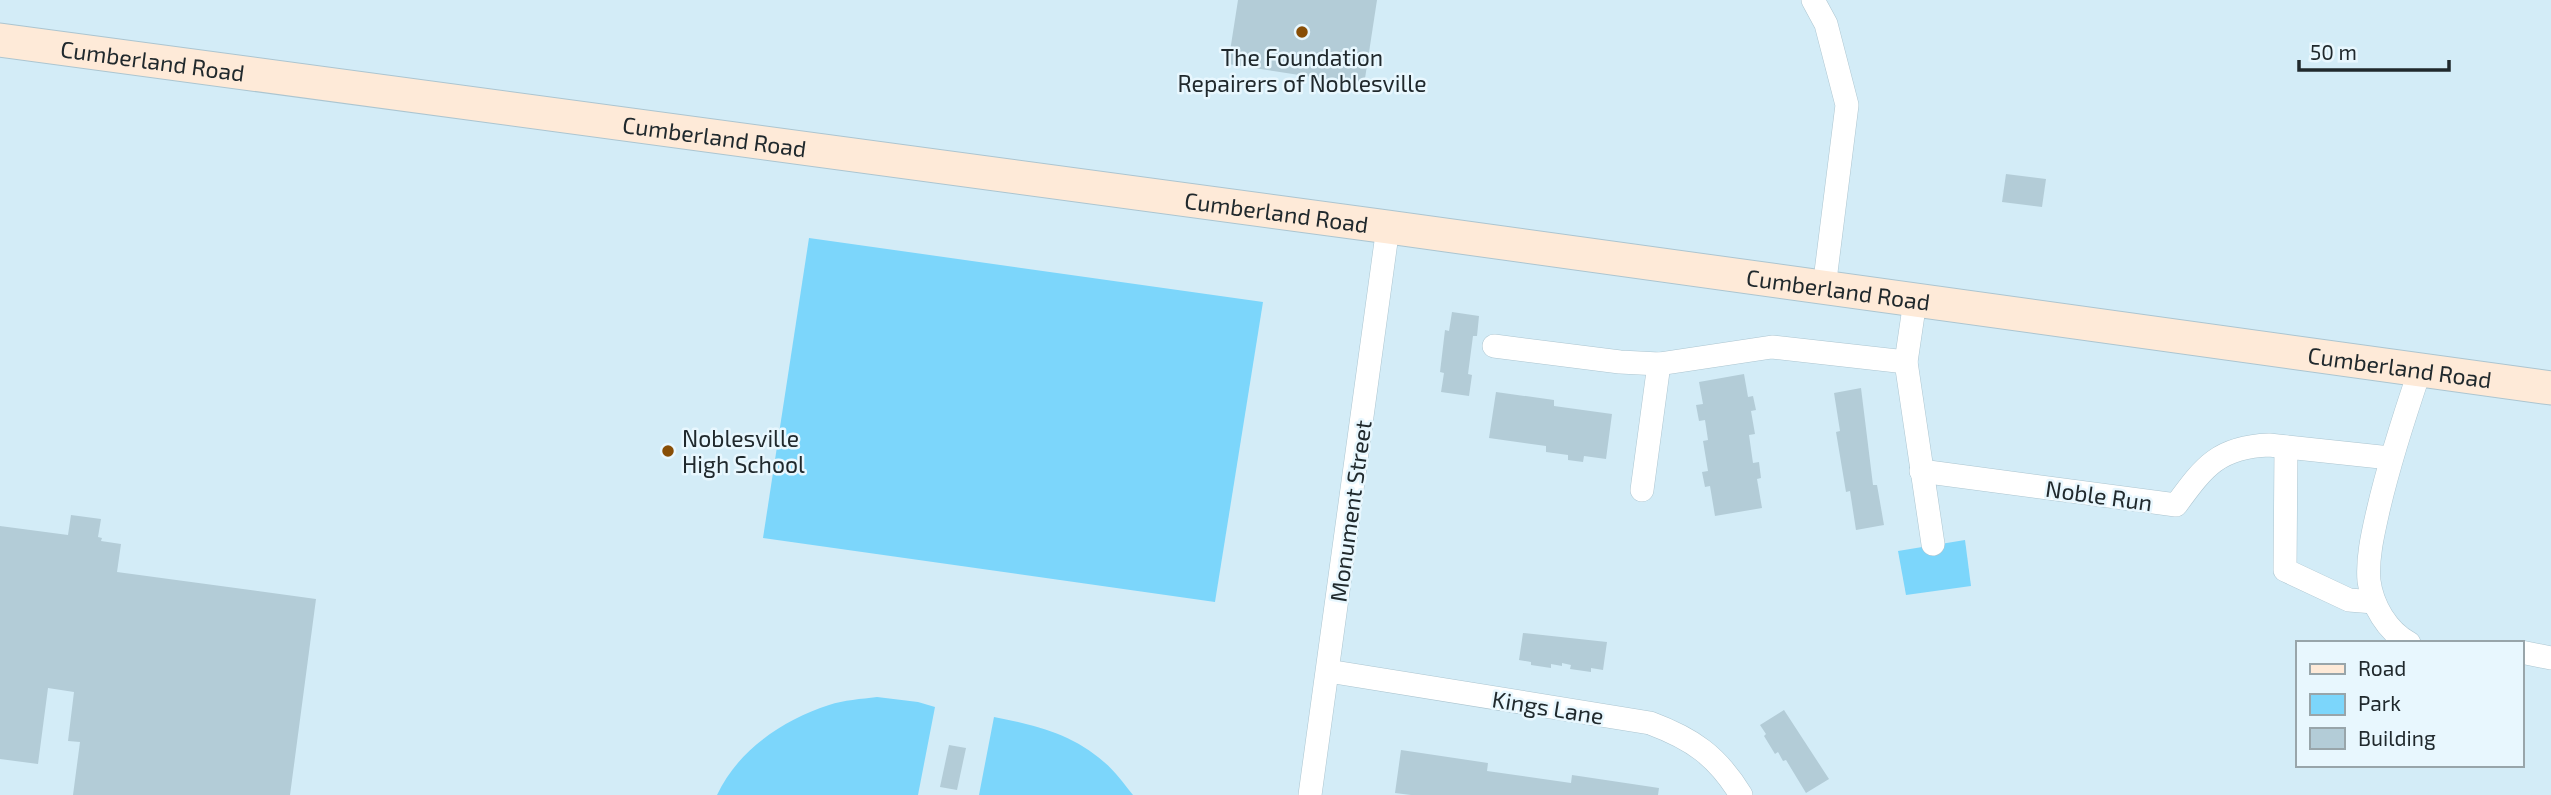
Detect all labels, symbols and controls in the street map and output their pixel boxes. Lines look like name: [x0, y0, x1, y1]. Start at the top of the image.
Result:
marker: The Foundation Repairers of Noblesville: [1294, 24, 1310, 40]
scale bar: [2299, 28, 2450, 72]
street label: Cumberland Road: [59, 34, 246, 87]
text: 50 m: [2310, 39, 2357, 64]
place label: The Foundation Repairers of Noblesville: [1178, 43, 1427, 97]
street label: Cumberland Road: [621, 110, 808, 163]
street label: Cumberland Road: [1183, 186, 1370, 238]
street label: Cumberland Road: [1744, 263, 1932, 316]
street label: Cumberland Road: [2306, 340, 2494, 394]
street label: Monument Street: [1323, 418, 1377, 604]
place label: Noblesville High School: [682, 424, 805, 478]
marker: Noblesville High School: [660, 443, 676, 459]
street label: Noble Run: [2044, 474, 2154, 516]
legend: [2296, 641, 2523, 767]
text: Road: [2358, 655, 2406, 680]
street label: Kings Lane: [1490, 684, 1606, 730]
text: Park: [2358, 690, 2401, 715]
text: Building: [2358, 725, 2436, 750]

